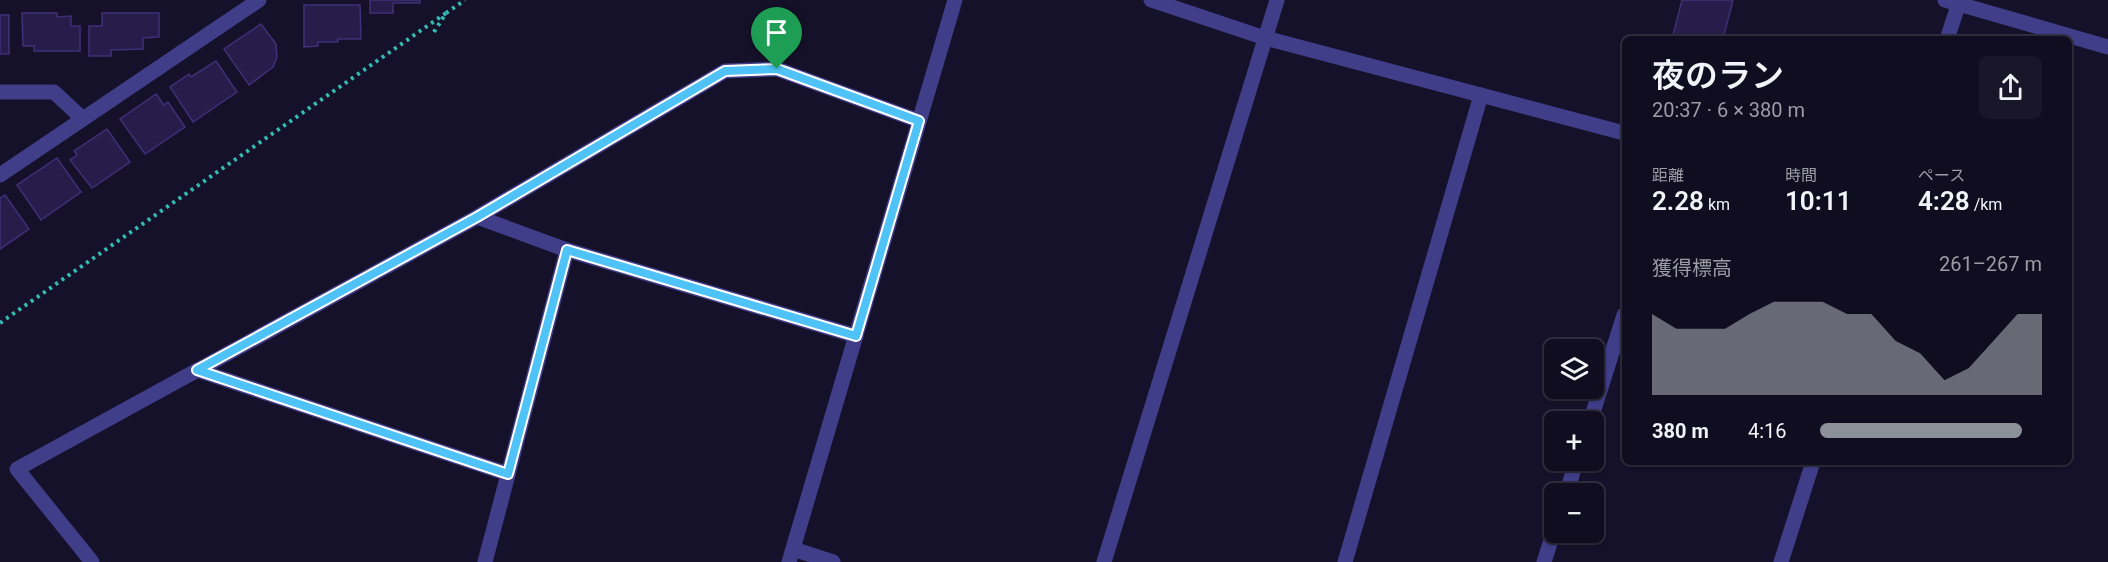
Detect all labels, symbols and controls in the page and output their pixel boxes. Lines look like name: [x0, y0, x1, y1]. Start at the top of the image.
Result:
pin: [751, 7, 802, 69]
icon: arrive: [760, 16, 793, 49]
text: 夜のラン: [1652, 56, 1784, 95]
button: share: [1979, 56, 2042, 119]
text: 20:37 · 6 × 380 m: [1652, 98, 1805, 122]
text: 距離: [1652, 166, 1684, 185]
text: 時間: [1785, 166, 1817, 185]
text: ペース: [1918, 166, 1965, 185]
text: 2.28: [1652, 186, 1704, 216]
text: 10:11: [1785, 186, 1852, 216]
text: 4:28: [1918, 186, 1970, 216]
text: km: [1704, 195, 1730, 214]
text: /km: [1970, 195, 2002, 214]
text: 261–267 m: [1939, 252, 2042, 276]
text: 獲得標高: [1652, 256, 1732, 280]
map controls: [1544, 339, 1604, 543]
button: layers: [1544, 339, 1604, 399]
button: +: [1544, 411, 1604, 471]
text: 380 m: [1652, 419, 1709, 443]
text: 4:16: [1748, 419, 1787, 443]
button: −: [1544, 483, 1604, 543]

